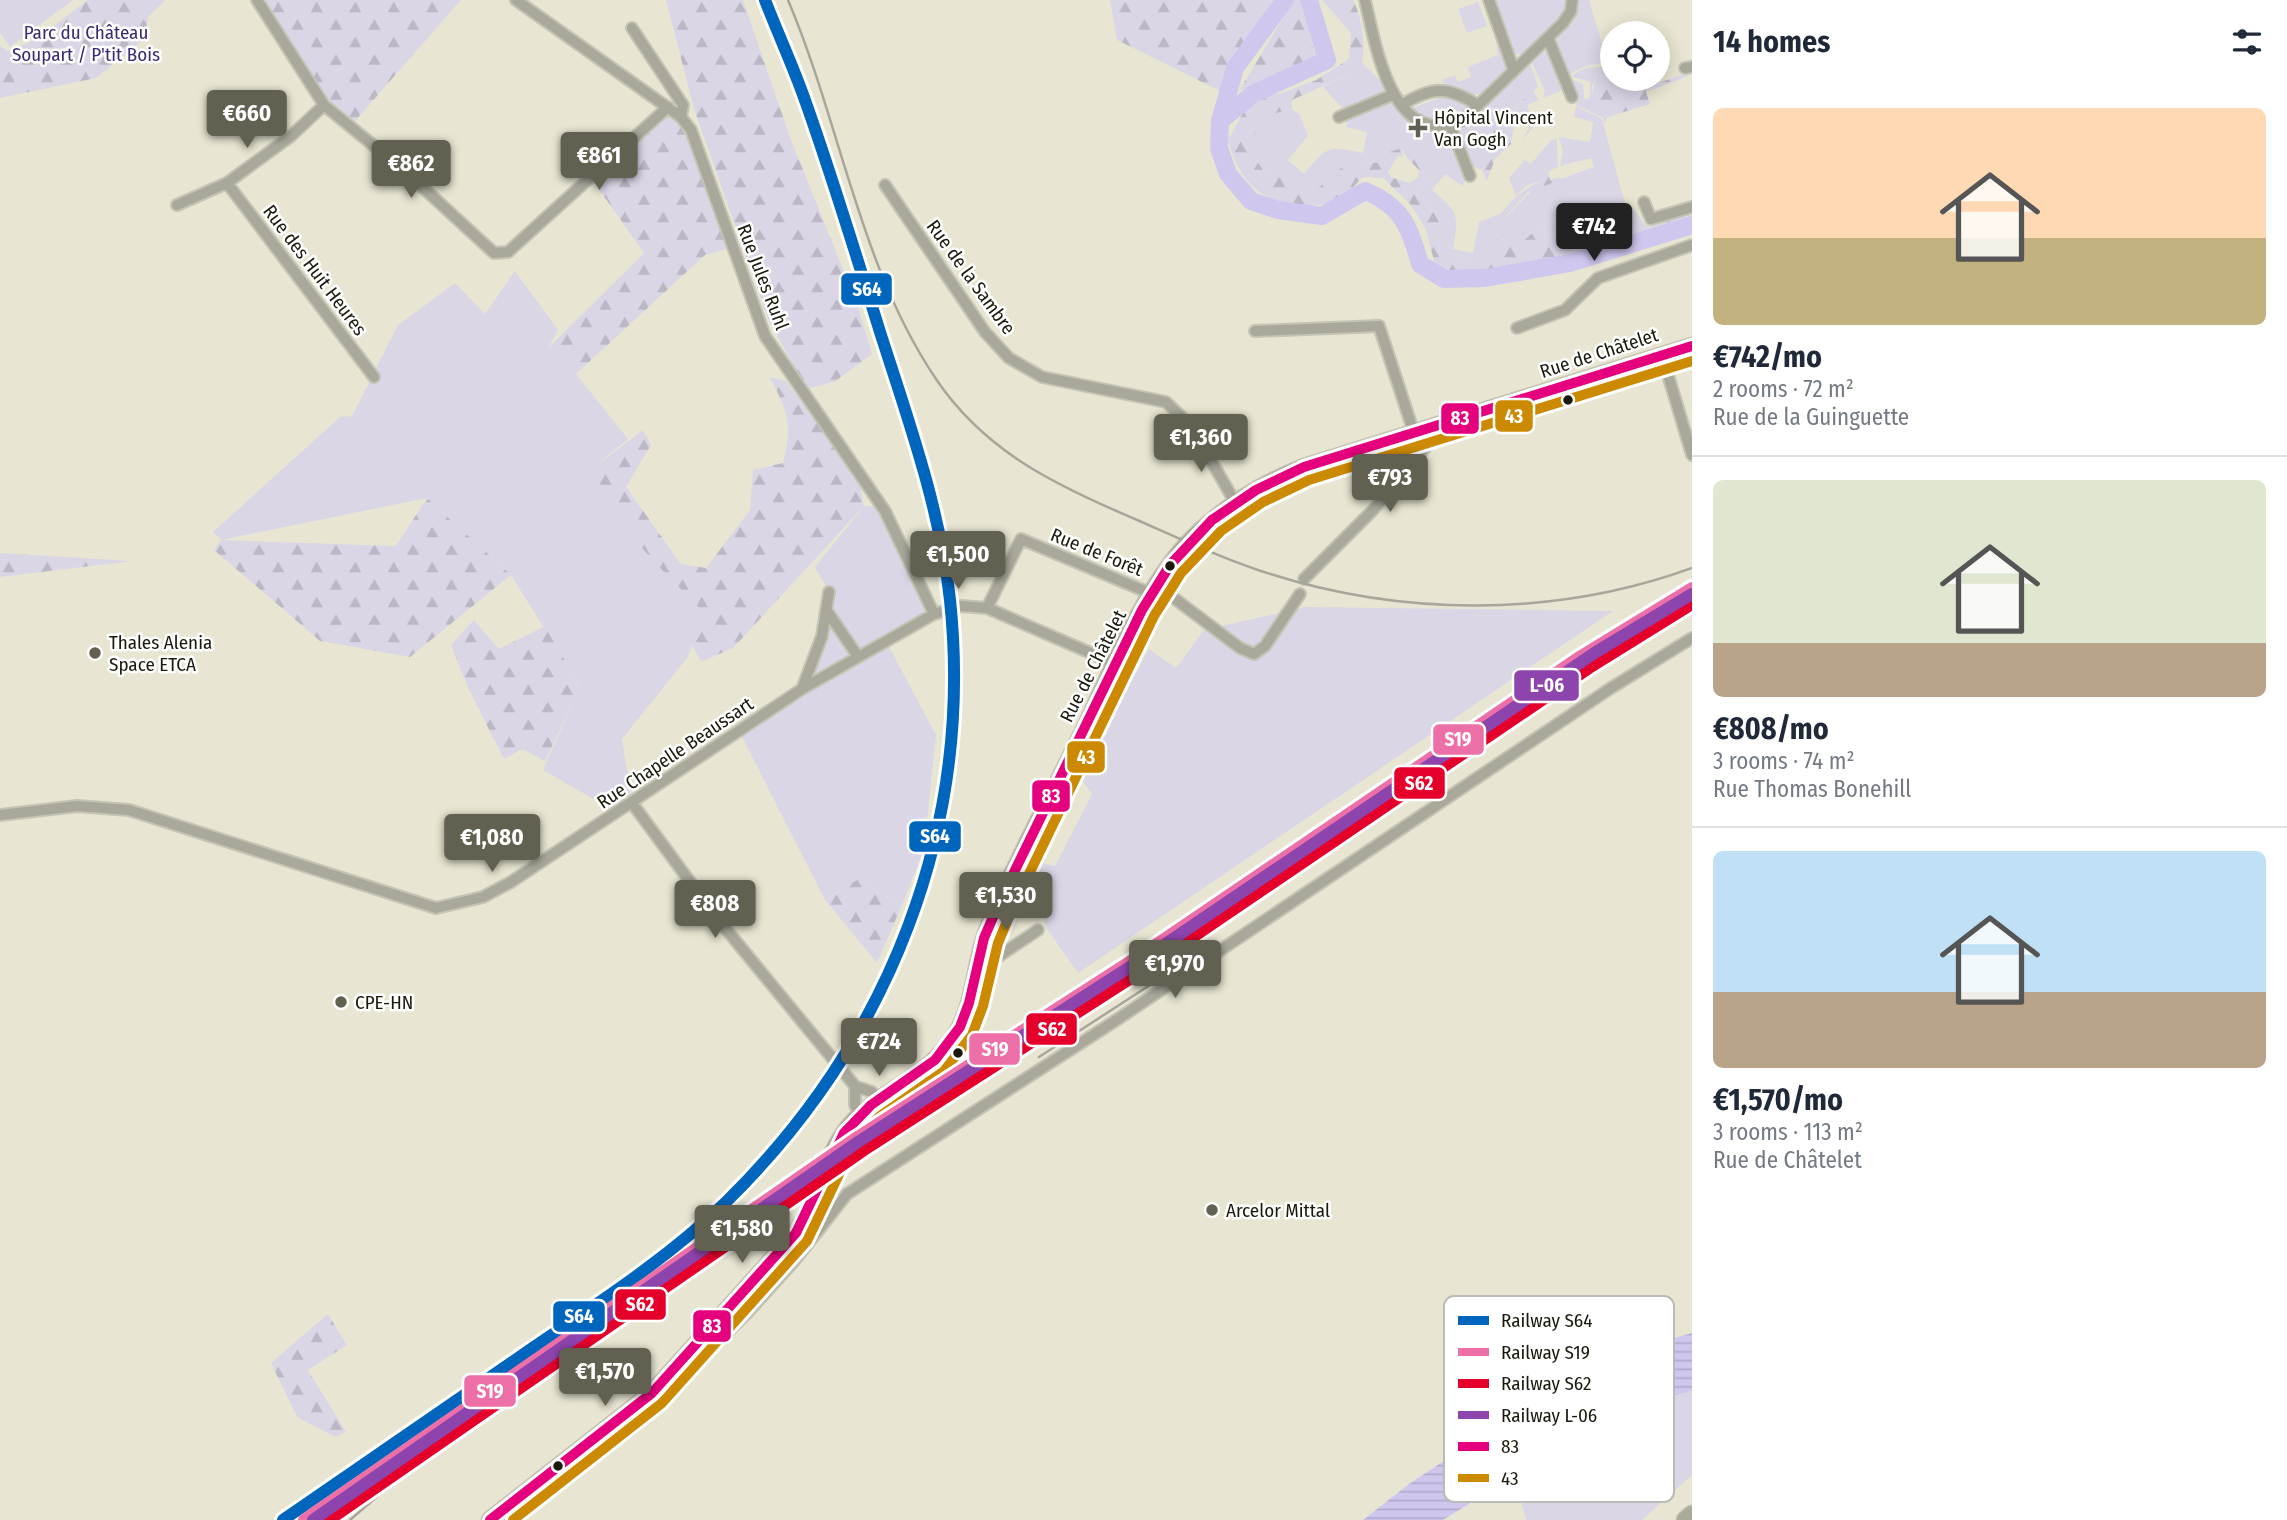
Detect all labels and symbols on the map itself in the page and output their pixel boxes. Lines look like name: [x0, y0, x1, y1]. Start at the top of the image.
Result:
park label: Parc du Château Soupart / P'tit Bois: [12, 21, 160, 66]
pin: €660: [206, 90, 288, 150]
place label: Hôpital Vincent Van Gogh: [1434, 106, 1554, 151]
marker: Hôpital Vincent Van Gogh: [1408, 118, 1428, 138]
pin: €861: [558, 132, 640, 192]
pin: €862: [370, 140, 452, 200]
street label: Rue des Huit Heures: [258, 200, 372, 340]
pin: €742: [1553, 204, 1635, 263]
street label: Rue de la Sambre: [922, 215, 1020, 339]
street label: Rue Jules Ruhl: [732, 221, 794, 333]
line badge: S64: [840, 272, 893, 306]
text: S64: [852, 278, 882, 301]
street label: Rue de Châtelet: [1537, 323, 1662, 383]
unlabelled marker: [1561, 393, 1575, 407]
line badge: 43: [1494, 399, 1534, 433]
line badge: 83: [1440, 402, 1480, 435]
text: 43: [1505, 405, 1523, 428]
text: 83: [1450, 407, 1470, 430]
pin: €1,360: [1144, 414, 1258, 474]
pin: €793: [1349, 454, 1431, 514]
street label: Rue de Forêt: [1047, 523, 1147, 581]
pin: €1,500: [901, 532, 1015, 591]
unlabelled marker: [1163, 559, 1177, 573]
street label: Rue de Châtelet: [1055, 605, 1131, 726]
place label: Thales Alenia Space ETCA: [109, 631, 212, 676]
marker: Thales Alenia Space ETCA: [87, 645, 103, 661]
line badge: L-06: [1513, 669, 1580, 702]
text: L-06: [1530, 674, 1564, 697]
street label: Rue Chapelle Beaussart: [593, 692, 758, 814]
line badge: S19: [1432, 723, 1485, 756]
text: S19: [1444, 728, 1472, 751]
line badge: 43: [1066, 740, 1106, 774]
text: 43: [1077, 746, 1095, 769]
line badge: S62: [1393, 766, 1446, 800]
text: S62: [1405, 772, 1433, 795]
line badge: 83: [1031, 779, 1071, 813]
text: 83: [1041, 785, 1061, 808]
pin: €1,080: [435, 814, 549, 874]
line badge: S64: [908, 820, 962, 853]
text: S64: [920, 825, 950, 848]
pin: €1,530: [949, 872, 1063, 932]
pin: €808: [674, 880, 756, 940]
pin: €1,970: [1118, 940, 1232, 1000]
place label: CPE-HN: [355, 991, 413, 1014]
marker: CPE-HN: [333, 994, 349, 1010]
line badge: S62: [1025, 1012, 1078, 1046]
pin: €724: [838, 1018, 920, 1078]
text: S62: [1038, 1018, 1066, 1041]
line badge: S19: [968, 1032, 1021, 1066]
text: S19: [981, 1038, 1009, 1061]
unlabelled marker: [951, 1046, 965, 1060]
place label: Arcelor Mittal: [1226, 1199, 1330, 1222]
marker: Arcelor Mittal: [1204, 1202, 1220, 1218]
pin: €1,580: [685, 1206, 799, 1265]
line badge: S62: [614, 1288, 667, 1321]
text: S62: [626, 1293, 654, 1316]
legend: [1444, 1296, 1674, 1502]
line badge: S64: [552, 1300, 606, 1333]
text: S64: [564, 1305, 594, 1328]
line badge: 83: [692, 1309, 732, 1343]
text: Railway S64: [1501, 1309, 1593, 1332]
text: 83: [702, 1315, 722, 1338]
text: Railway S19: [1501, 1341, 1590, 1364]
pin: €1,570: [548, 1348, 662, 1408]
text: Railway S62: [1501, 1372, 1592, 1395]
line badge: S19: [463, 1374, 517, 1408]
text: S19: [476, 1380, 504, 1403]
text: Railway L-06: [1501, 1404, 1597, 1427]
text: 83: [1501, 1435, 1519, 1458]
unlabelled marker: [551, 1459, 565, 1473]
text: 43: [1501, 1467, 1519, 1490]

